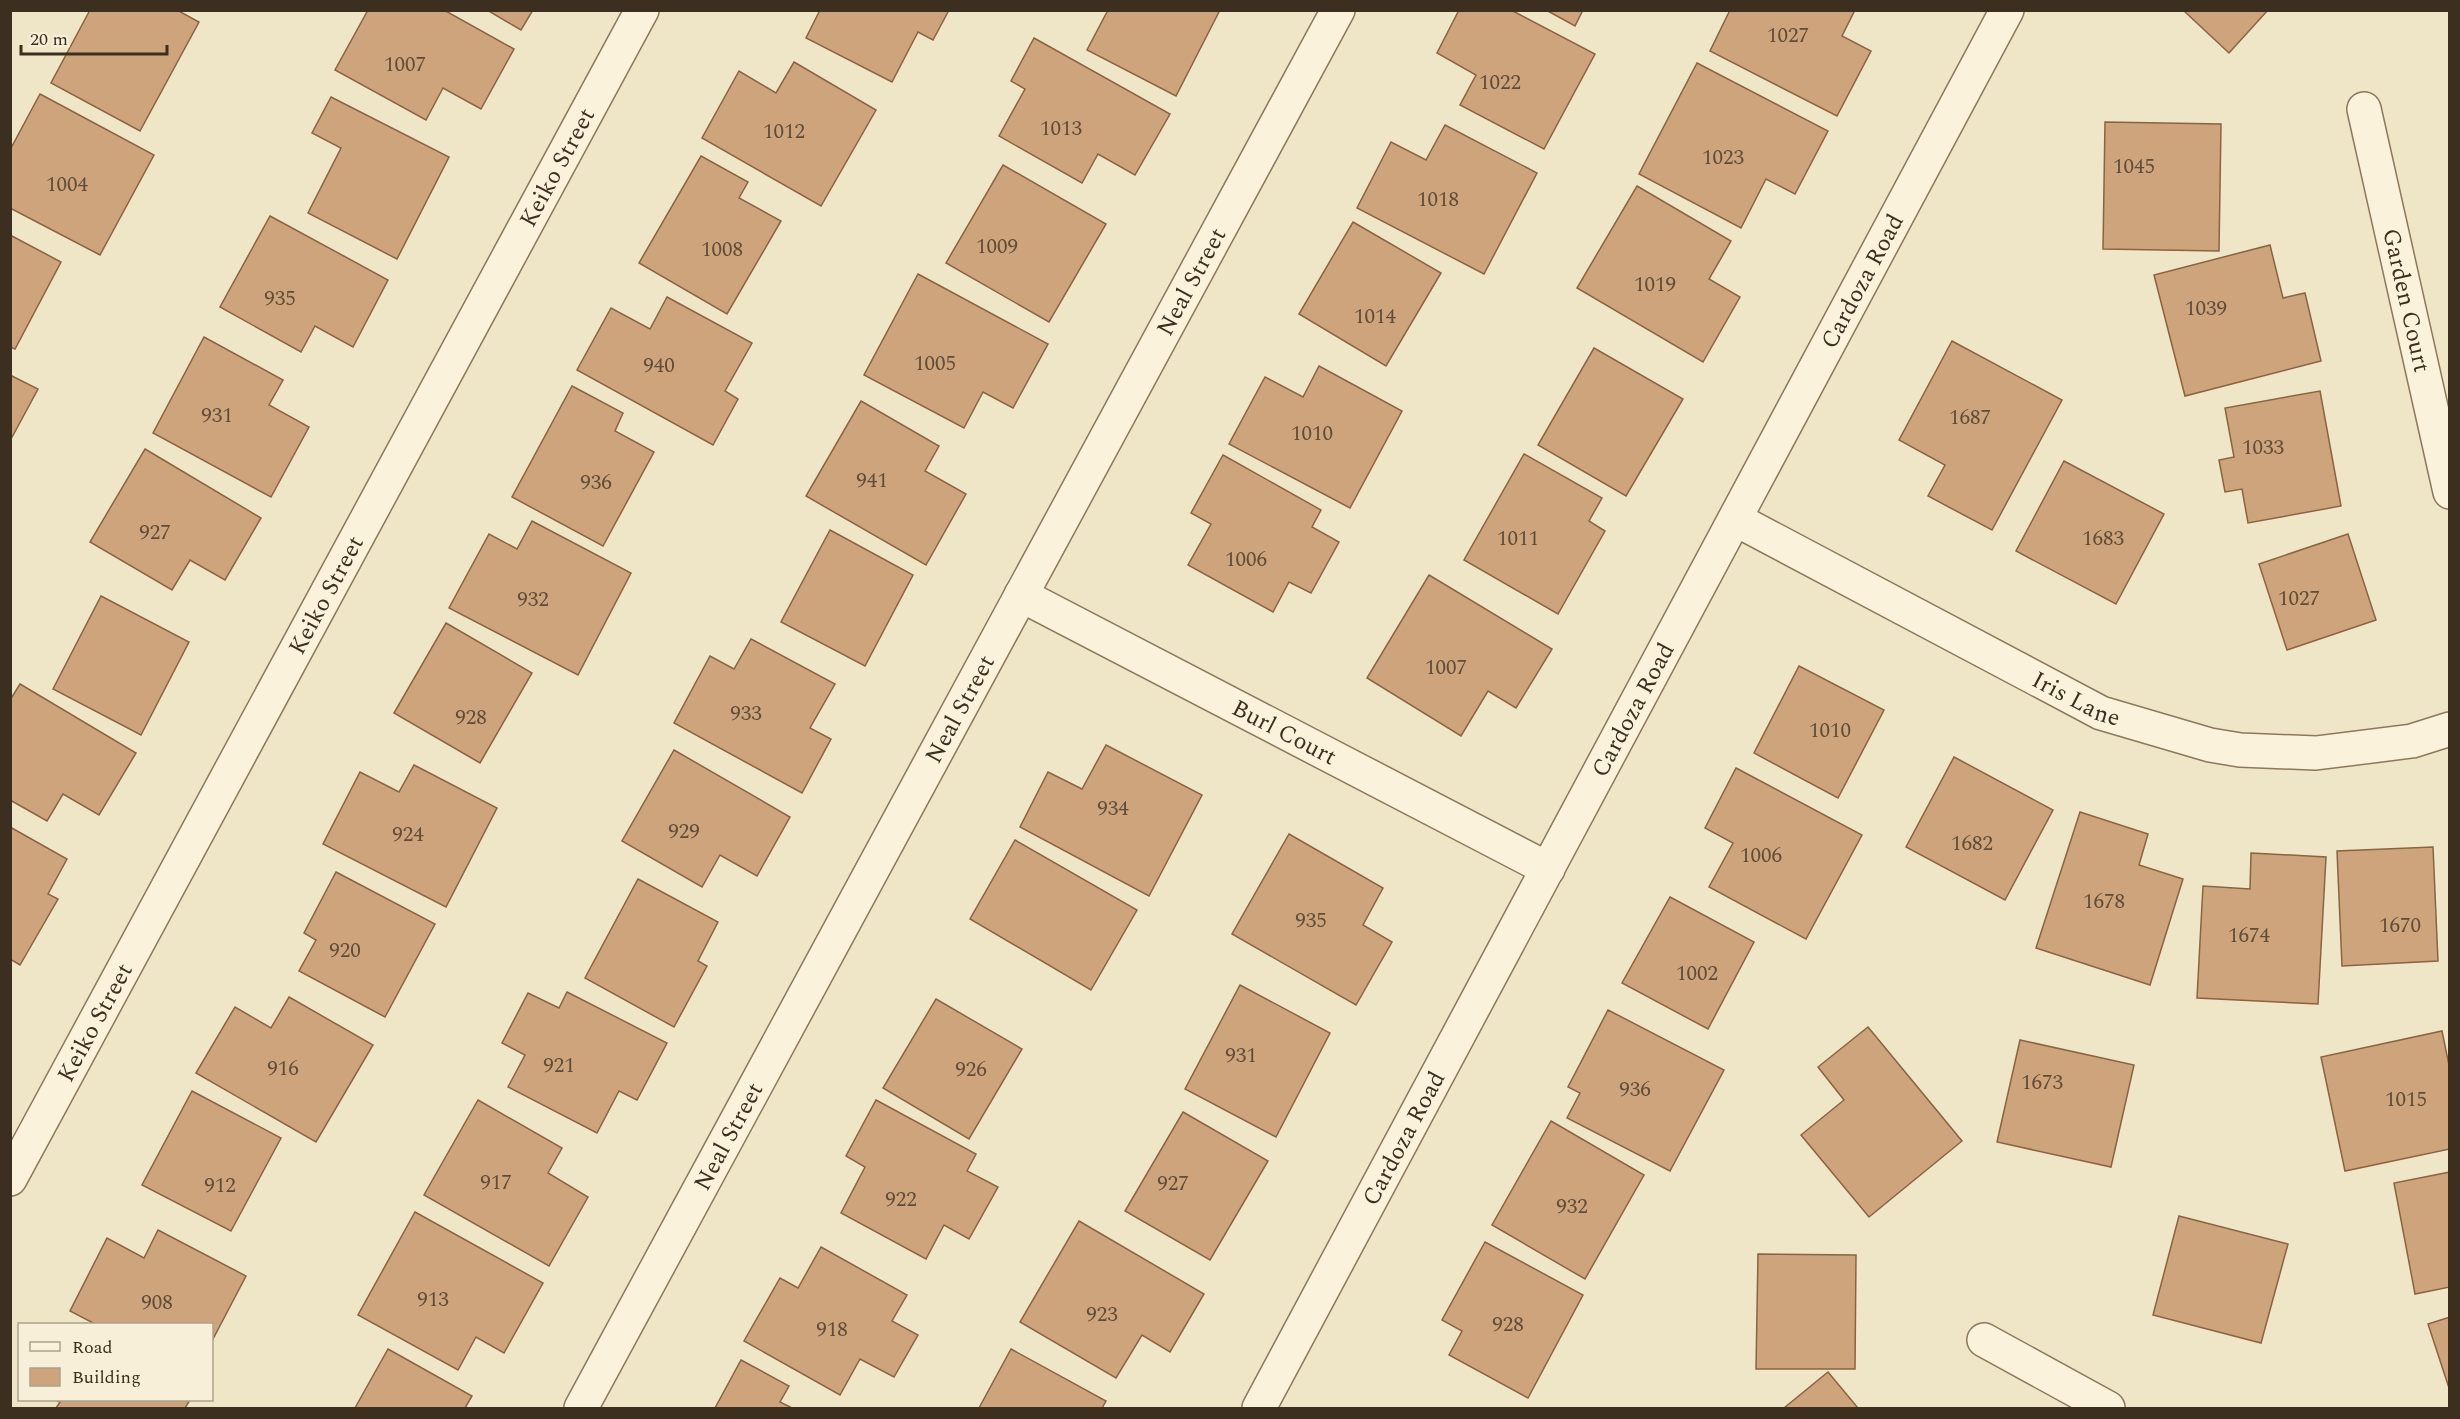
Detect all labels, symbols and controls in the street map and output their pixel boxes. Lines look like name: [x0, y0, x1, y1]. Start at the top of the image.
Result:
scale bar: [21, 18, 166, 56]
house number: 1027: [1767, 20, 1809, 52]
text: 20 m: [30, 26, 68, 53]
house number: 1007: [384, 49, 426, 81]
house number: 1022: [1479, 67, 1521, 99]
street label: Keiko Street: [511, 102, 605, 234]
house number: 1013: [1040, 113, 1082, 145]
house number: 1012: [763, 116, 805, 148]
house number: 1023: [1702, 142, 1744, 174]
house number: 1045: [2113, 151, 2155, 183]
house number: 1004: [46, 169, 88, 201]
house number: 1018: [1417, 184, 1459, 216]
street label: Cardoza Road: [1812, 208, 1914, 356]
street label: Neal Street: [1148, 221, 1236, 343]
street label: Garden Court: [2372, 225, 2440, 376]
house number: 1009: [976, 231, 1018, 263]
house number: 1008: [701, 234, 743, 266]
house number: 1019: [1634, 269, 1676, 301]
house number: 935: [264, 283, 296, 315]
house number: 1039: [2185, 293, 2227, 325]
house number: 1014: [1354, 301, 1396, 333]
house number: 1005: [914, 348, 956, 380]
house number: 940: [643, 350, 675, 382]
house number: 931: [201, 400, 233, 432]
house number: 1687: [1949, 402, 1991, 434]
house number: 1010: [1291, 418, 1333, 450]
house number: 1033: [2242, 432, 2284, 464]
house number: 941: [856, 465, 888, 497]
house number: 936: [580, 467, 612, 499]
house number: 927: [139, 517, 171, 549]
house number: 1011: [1497, 523, 1539, 555]
house number: 1683: [2082, 523, 2124, 555]
street label: Keiko Street: [280, 529, 374, 661]
house number: 1006: [1225, 544, 1267, 576]
house number: 1027: [2278, 583, 2320, 615]
house number: 932: [517, 584, 549, 616]
street label: Cardoza Road: [1583, 636, 1684, 784]
street label: Neal Street: [916, 649, 1005, 770]
house number: 1007: [1425, 652, 1467, 684]
street label: Iris Lane: [2025, 662, 2124, 737]
street label: Burl Court: [1225, 691, 1343, 775]
house number: 933: [730, 698, 762, 730]
house number: 928: [455, 702, 487, 734]
house number: 1010: [1809, 715, 1851, 747]
house number: 934: [1097, 793, 1129, 825]
house number: 929: [668, 816, 700, 848]
house number: 924: [392, 819, 424, 851]
house number: 1682: [1951, 828, 1993, 860]
house number: 1006: [1740, 840, 1782, 872]
house number: 1678: [2083, 886, 2125, 918]
house number: 935: [1295, 905, 1327, 937]
house number: 1670: [2379, 910, 2421, 942]
house number: 1674: [2228, 920, 2270, 952]
house number: 920: [329, 935, 361, 967]
street label: Keiko Street: [49, 957, 142, 1089]
house number: 1002: [1676, 958, 1718, 990]
house number: 931: [1225, 1040, 1257, 1072]
house number: 921: [543, 1050, 575, 1082]
house number: 916: [267, 1053, 299, 1085]
house number: 926: [955, 1054, 987, 1086]
street label: Cardoza Road: [1353, 1065, 1455, 1213]
house number: 1673: [2021, 1067, 2063, 1099]
house number: 936: [1619, 1074, 1651, 1106]
street label: Neal Street: [685, 1076, 773, 1197]
house number: 1015: [2385, 1084, 2427, 1116]
house number: 917: [480, 1167, 512, 1199]
house number: 927: [1157, 1168, 1189, 1200]
house number: 912: [204, 1170, 236, 1202]
house number: 922: [885, 1184, 917, 1216]
house number: 932: [1556, 1191, 1588, 1223]
house number: 913: [417, 1284, 449, 1316]
house number: 908: [141, 1287, 173, 1319]
house number: 923: [1086, 1299, 1118, 1331]
house number: 928: [1492, 1309, 1524, 1341]
house number: 918: [816, 1314, 848, 1346]
legend: [18, 1323, 213, 1401]
text: Road: [72, 1334, 113, 1361]
text: Building: [72, 1364, 141, 1391]

